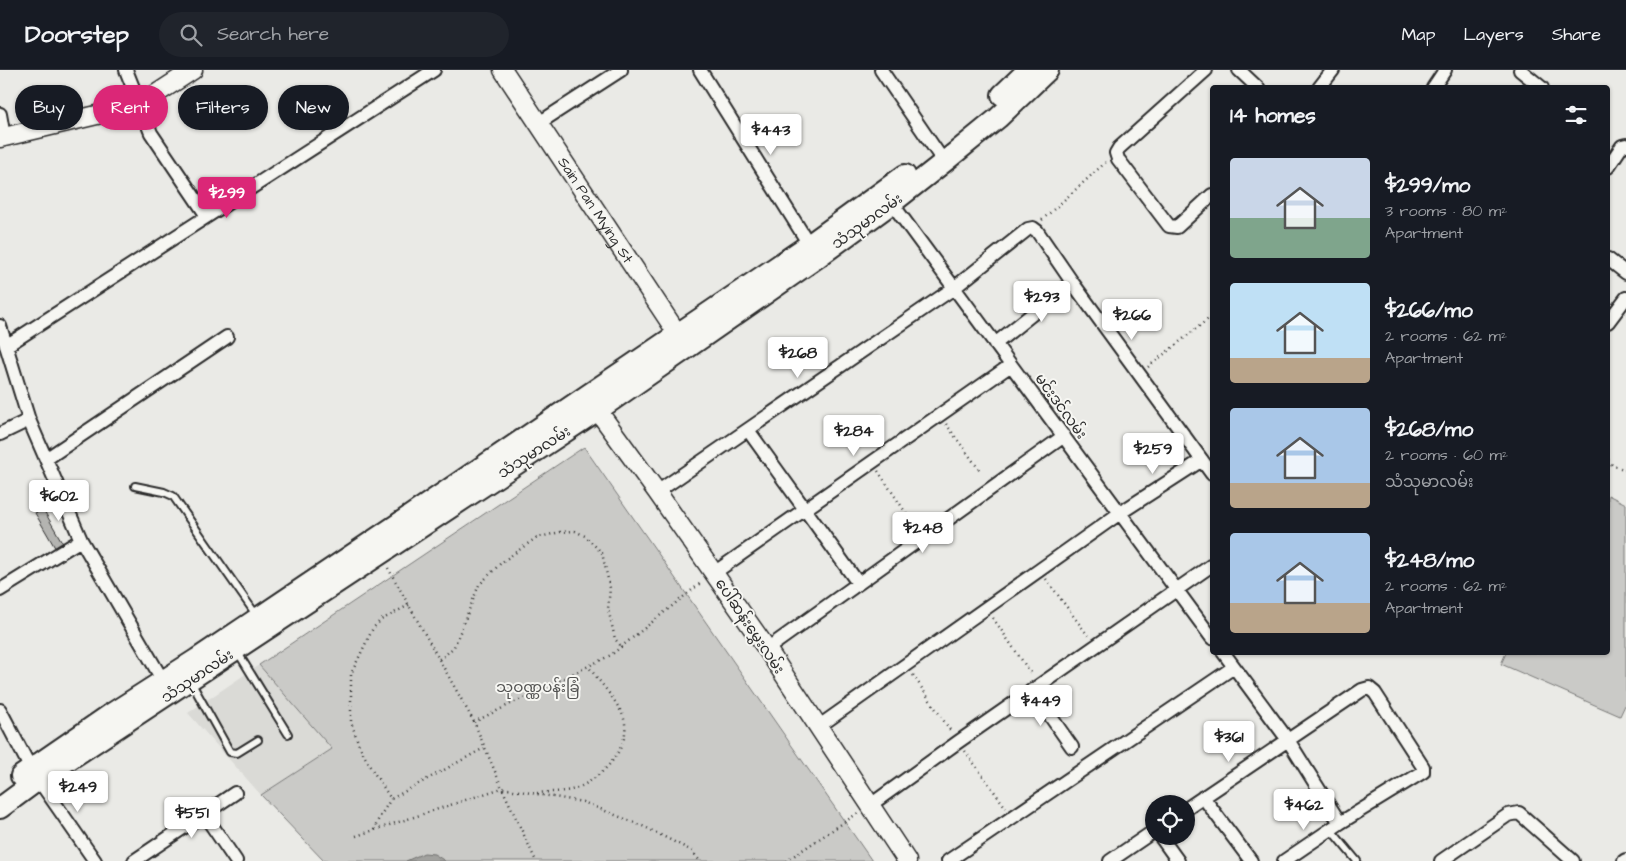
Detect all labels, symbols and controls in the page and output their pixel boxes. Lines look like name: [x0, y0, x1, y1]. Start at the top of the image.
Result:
search box: [159, 12, 509, 57]
text: Doorstep: [25, 18, 129, 52]
icon: search: [177, 21, 205, 49]
text: Search here: [217, 21, 329, 48]
text: Map: [1401, 22, 1435, 47]
text: Layers: [1463, 22, 1524, 47]
text: Share: [1552, 22, 1601, 47]
chip: Buy: [15, 85, 83, 130]
chip: Rent: [93, 85, 168, 130]
chip: Filters: [178, 85, 268, 130]
chip: New: [278, 85, 349, 130]
text: 14 homes: [1230, 101, 1316, 130]
icon: filters: [1562, 101, 1590, 129]
pin: $443: [741, 114, 801, 156]
text: $443: [752, 119, 790, 141]
street label: Sain Pan Mying St: [552, 153, 638, 268]
text: $299/mo: [1385, 171, 1470, 200]
pin: $299: [197, 176, 257, 219]
icon: home: [1270, 178, 1330, 238]
text: $299: [209, 182, 245, 204]
street label: သံသုမာလမ်း: [828, 189, 908, 255]
text: 3 rooms · 80 m²: [1385, 200, 1507, 222]
text: Apartment: [1385, 222, 1463, 244]
pin: $293: [1012, 280, 1072, 323]
text: $293: [1024, 286, 1060, 308]
text: $266/mo: [1385, 296, 1473, 325]
pin: $266: [1102, 298, 1162, 341]
icon: home: [1270, 303, 1330, 363]
text: $266: [1113, 304, 1151, 326]
text: 2 rooms · 62 m²: [1385, 325, 1507, 347]
pin: $268: [768, 336, 828, 379]
text: $268: [779, 342, 817, 364]
text: Apartment: [1385, 347, 1463, 369]
street label: မင်းဒင်လမ်း: [1030, 369, 1092, 443]
pin: $284: [824, 414, 884, 457]
text: $268/mo: [1385, 415, 1473, 444]
text: $284: [834, 420, 874, 442]
street label: သံသုမာလမ်း: [494, 421, 575, 485]
icon: home: [1270, 428, 1330, 488]
pin: $259: [1123, 432, 1183, 475]
text: $259: [1134, 438, 1172, 460]
text: 2 rooms · 60 m²: [1385, 444, 1508, 466]
text: သံသုမာလမ်း: [1385, 471, 1474, 493]
pin: $602: [29, 480, 89, 522]
text: $602: [40, 485, 78, 507]
pin: $248: [893, 512, 953, 554]
text: $248: [903, 517, 943, 539]
text: $248/mo: [1385, 546, 1474, 575]
icon: home: [1270, 553, 1330, 613]
street label: ပေါ်ဆန်းမွှေးလမ်း: [709, 574, 789, 679]
text: 2 rooms · 62 m²: [1385, 575, 1507, 597]
text: Apartment: [1385, 597, 1463, 619]
street label: သံသုမာလမ်း: [157, 645, 238, 709]
park label: သုဝဏ္ဏပန်းခြံ: [496, 677, 580, 699]
pin: $449: [1011, 684, 1071, 727]
text: $449: [1021, 690, 1061, 712]
pin: $361: [1199, 720, 1259, 763]
text: $361: [1214, 726, 1244, 748]
pin: $249: [48, 770, 108, 813]
text: $249: [59, 776, 97, 798]
pin: $462: [1274, 788, 1334, 831]
text: $462: [1285, 794, 1323, 816]
map controls: [1145, 795, 1195, 845]
button: locate: [1145, 795, 1195, 845]
pin: $551: [162, 796, 222, 839]
text: $551: [175, 802, 209, 824]

